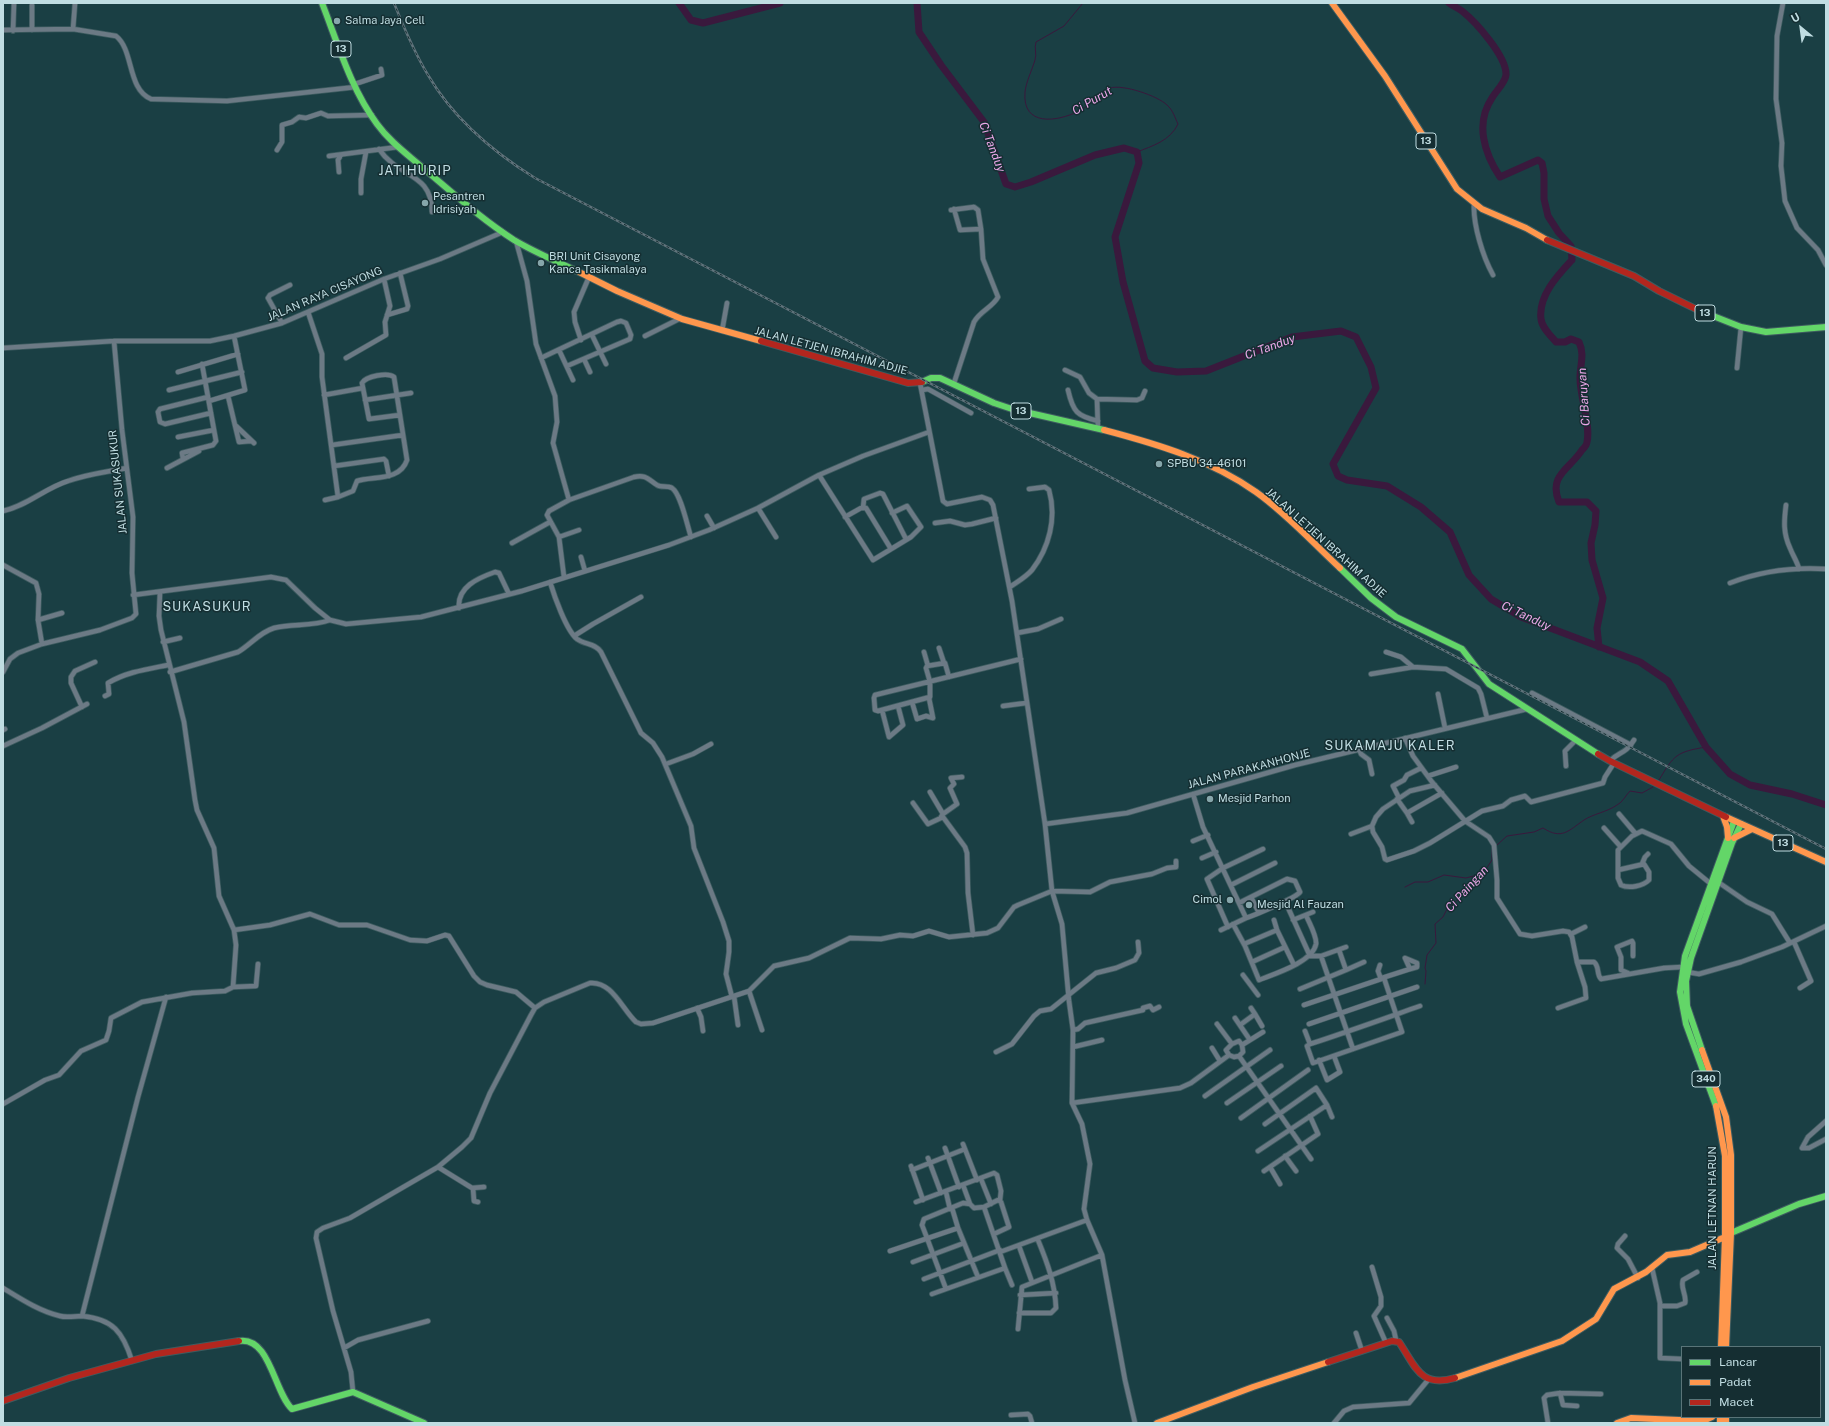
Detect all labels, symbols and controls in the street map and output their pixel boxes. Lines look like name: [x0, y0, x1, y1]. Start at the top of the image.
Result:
north arrow: [1781, 8, 1821, 48]
text: U: [1789, 10, 1802, 25]
place label: Salma Jaya Cell: [345, 14, 425, 28]
marker: Salma Jaya Cell: [332, 16, 342, 26]
road number: 13: [331, 41, 351, 57]
water label: Ci Purut: [1069, 84, 1115, 118]
water label: Ci Tanduy: [976, 120, 1008, 174]
road number: 13: [1416, 133, 1436, 149]
district label: JATIHURIP: [379, 163, 451, 179]
place label: Pesantren Idrisiyah: [433, 190, 485, 216]
marker: Pesantren Idrisiyah: [420, 198, 430, 208]
place label: BRI Unit Cisayong Kanca Tasikmalaya: [549, 250, 647, 276]
marker: BRI Unit Cisayong Kanca Tasikmalaya: [536, 258, 546, 268]
street label: JALAN RAYA CISAYONG: [266, 264, 384, 324]
road number: 13: [1695, 305, 1715, 321]
street label: JALAN LETJEN IBRAHIM ADJIE: [753, 324, 909, 378]
water label: Ci Tanduy: [1243, 331, 1297, 363]
water label: Ci Baruyan: [1575, 367, 1593, 427]
road number: 13: [1011, 403, 1031, 419]
street label: JALAN SUKASUKUR: [106, 429, 130, 535]
place label: SPBU 34-46101: [1167, 457, 1247, 471]
marker: SPBU 34-46101: [1154, 459, 1164, 469]
street label: JALAN LETJEN IBRAHIM ADJIE: [1263, 485, 1389, 601]
water label: Ci Tanduy: [1499, 598, 1553, 634]
district label: SUKASUKUR: [162, 599, 252, 615]
district label: SUKAMAJU KALER: [1325, 738, 1455, 754]
street label: JALAN PARAKANHONJE: [1186, 746, 1312, 792]
place label: Mesjid Parhon: [1218, 792, 1291, 806]
marker: Mesjid Parhon: [1205, 794, 1215, 804]
road number: 13: [1773, 835, 1793, 851]
water label: Ci Paingan: [1443, 863, 1491, 915]
place label: Cimol: [1193, 893, 1222, 907]
marker: Cimol: [1225, 895, 1235, 905]
place label: Mesjid Al Fauzan: [1257, 898, 1344, 912]
marker: Mesjid Al Fauzan: [1244, 900, 1254, 910]
road number: 340: [1692, 1071, 1720, 1087]
street label: JALAN LETNAN HARUN: [1706, 1146, 1720, 1270]
legend: [1681, 1346, 1821, 1418]
text: Lancar: [1719, 1355, 1757, 1369]
text: Padat: [1719, 1375, 1751, 1389]
text: Macet: [1719, 1395, 1754, 1409]

